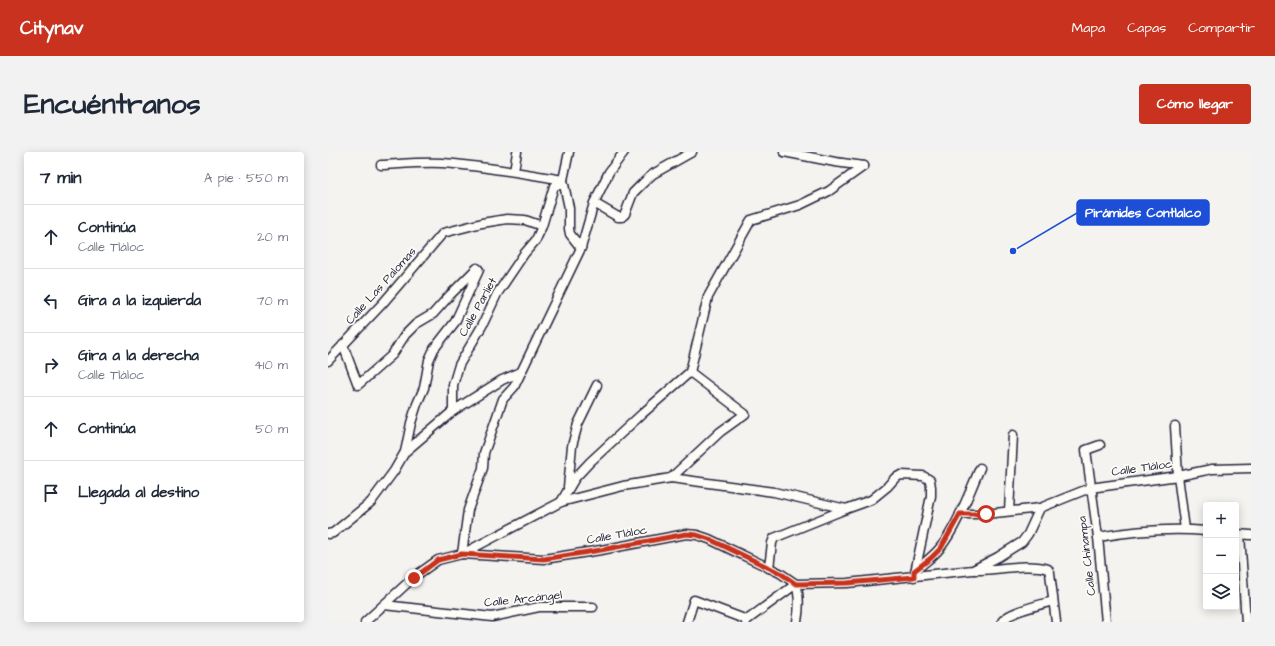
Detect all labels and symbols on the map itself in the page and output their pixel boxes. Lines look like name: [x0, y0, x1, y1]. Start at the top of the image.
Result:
callout: Pirámides Contlalco: [1077, 200, 1209, 225]
text: Pirámides Contlalco: [1085, 204, 1202, 222]
street label: Calle Las Palomas: [342, 244, 420, 328]
street label: Calle Parliet: [455, 274, 501, 340]
street label: Calle Tláloc: [1110, 455, 1174, 481]
route start: [977, 505, 995, 523]
street label: Calle Chinampa: [1074, 515, 1100, 597]
street label: Calle Tláloc: [585, 521, 649, 549]
route end: [405, 569, 423, 587]
street label: Calle Arcángel: [483, 586, 563, 613]

